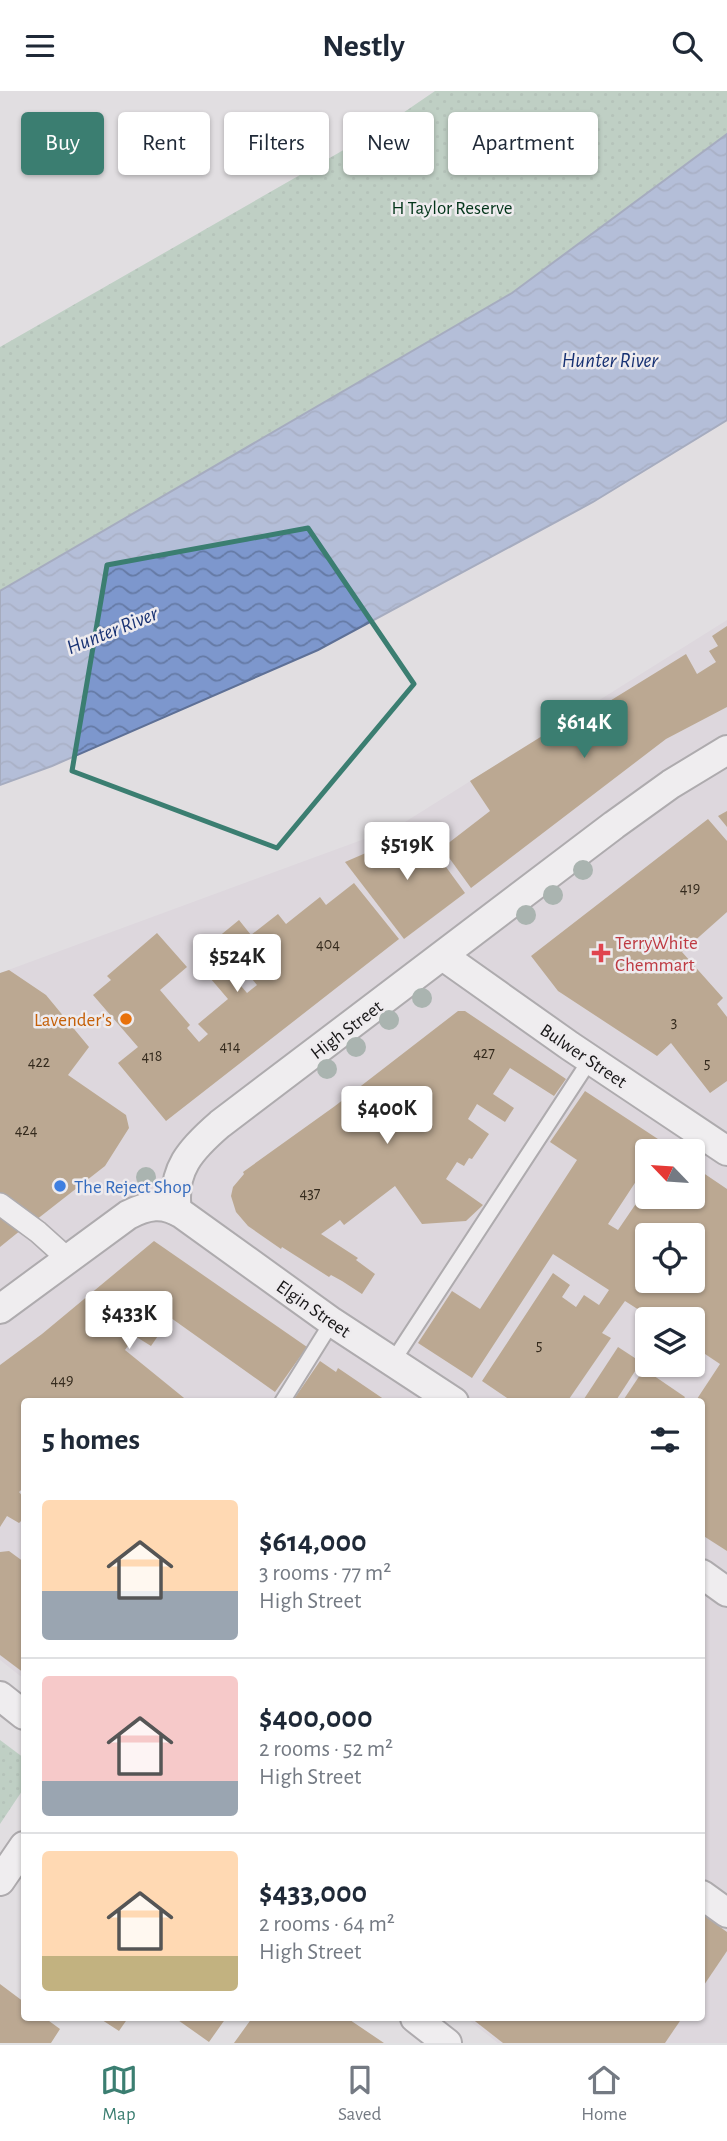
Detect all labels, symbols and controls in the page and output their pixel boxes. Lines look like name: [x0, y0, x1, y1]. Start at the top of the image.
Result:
icon: menu: [21, 27, 59, 65]
icon: search: [668, 27, 706, 65]
text: Nestly: [322, 30, 405, 62]
chip: Buy: [21, 112, 104, 175]
chip: Rent: [118, 112, 210, 175]
chip: Filters: [224, 112, 329, 175]
chip: New: [343, 112, 434, 175]
chip: Apartment: [448, 112, 598, 175]
park label: H Taylor Reserve: [391, 199, 513, 218]
water label: Hunter River: [562, 350, 659, 371]
water label: Hunter River: [64, 602, 162, 658]
pin: $614K: [535, 701, 633, 760]
text: $614K: [557, 711, 611, 734]
pin: $519K: [358, 823, 456, 882]
text: $519K: [380, 833, 434, 856]
house number: 419: [680, 880, 700, 896]
place label: TerryWhite Chemmart: [615, 934, 698, 975]
pin: $524K: [188, 935, 286, 994]
house number: 404: [316, 936, 340, 952]
text: $524K: [209, 945, 265, 968]
marker: TerryWhite Chemmart: [593, 945, 609, 961]
street label: High Street: [307, 997, 386, 1063]
place label: Lavender's: [34, 1011, 112, 1030]
marker: Lavender's: [118, 1011, 134, 1027]
house number: 3: [671, 1014, 677, 1030]
street label: Bulwer Street: [536, 1020, 630, 1092]
house number: 414: [220, 1038, 241, 1054]
house number: 427: [473, 1045, 495, 1061]
house number: 418: [142, 1048, 162, 1064]
house number: 422: [28, 1054, 50, 1070]
house number: 5: [704, 1055, 710, 1071]
pin: $400K: [338, 1087, 436, 1146]
text: $400K: [357, 1097, 417, 1120]
house number: 424: [15, 1122, 38, 1138]
north arrow: [635, 1139, 705, 1209]
map controls: [635, 1139, 705, 1377]
marker: The Reject Shop: [52, 1178, 68, 1194]
place label: The Reject Shop: [74, 1178, 191, 1197]
house number: 437: [300, 1185, 321, 1201]
button: locate: [635, 1223, 705, 1293]
street label: Elgin Street: [273, 1277, 354, 1341]
pin: $433K: [80, 1291, 178, 1351]
text: $433K: [101, 1302, 157, 1325]
button: layers: [635, 1307, 705, 1377]
house number: 5: [536, 1337, 542, 1353]
house number: 449: [51, 1372, 73, 1388]
icon: filters: [646, 1421, 684, 1459]
text: 5 homes: [42, 1425, 140, 1455]
text: $614,000: [259, 1527, 367, 1557]
icon: home: [98, 1528, 182, 1612]
text: 3 rooms · 77 m²: [259, 1562, 391, 1585]
text: High Street: [259, 1590, 361, 1613]
text: $400,000: [259, 1703, 373, 1733]
icon: home: [98, 1704, 182, 1788]
text: 2 rooms · 52 m²: [259, 1738, 393, 1761]
text: High Street: [259, 1766, 361, 1789]
text: $433,000: [259, 1878, 367, 1908]
icon: home: [98, 1879, 182, 1963]
text: 2 rooms · 64 m²: [259, 1913, 395, 1936]
text: High Street: [259, 1941, 361, 1964]
tab: Map: [100, 2061, 138, 2126]
tab: Saved: [338, 2061, 381, 2126]
tab: Home: [581, 2061, 627, 2126]

